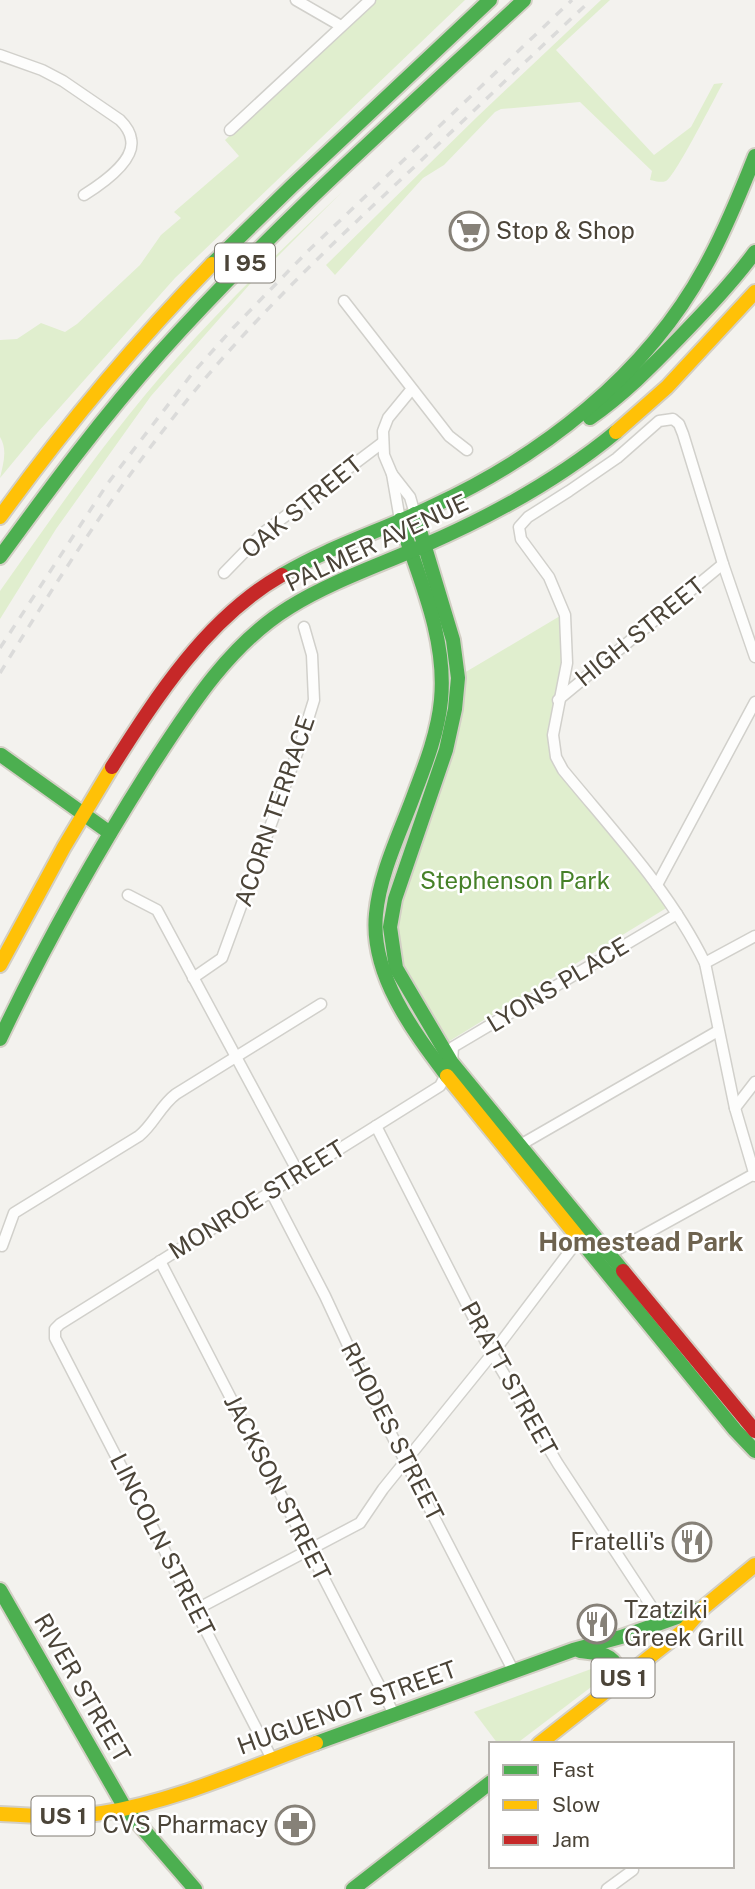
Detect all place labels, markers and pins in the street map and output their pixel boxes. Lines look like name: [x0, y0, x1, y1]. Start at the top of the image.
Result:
supermarket icon: Stop & Shop: [448, 210, 490, 252]
place label: Stop & Shop: [496, 216, 635, 244]
restaurant icon: Fratelli's: [671, 1521, 713, 1563]
place label: Fratelli's: [570, 1527, 665, 1555]
place label: Tzatziki Greek Grill: [624, 1595, 745, 1651]
restaurant icon: Tzatziki Greek Grill: [576, 1603, 618, 1645]
pharmacy icon: CVS Pharmacy: [274, 1804, 316, 1846]
place label: CVS Pharmacy: [103, 1810, 268, 1838]

